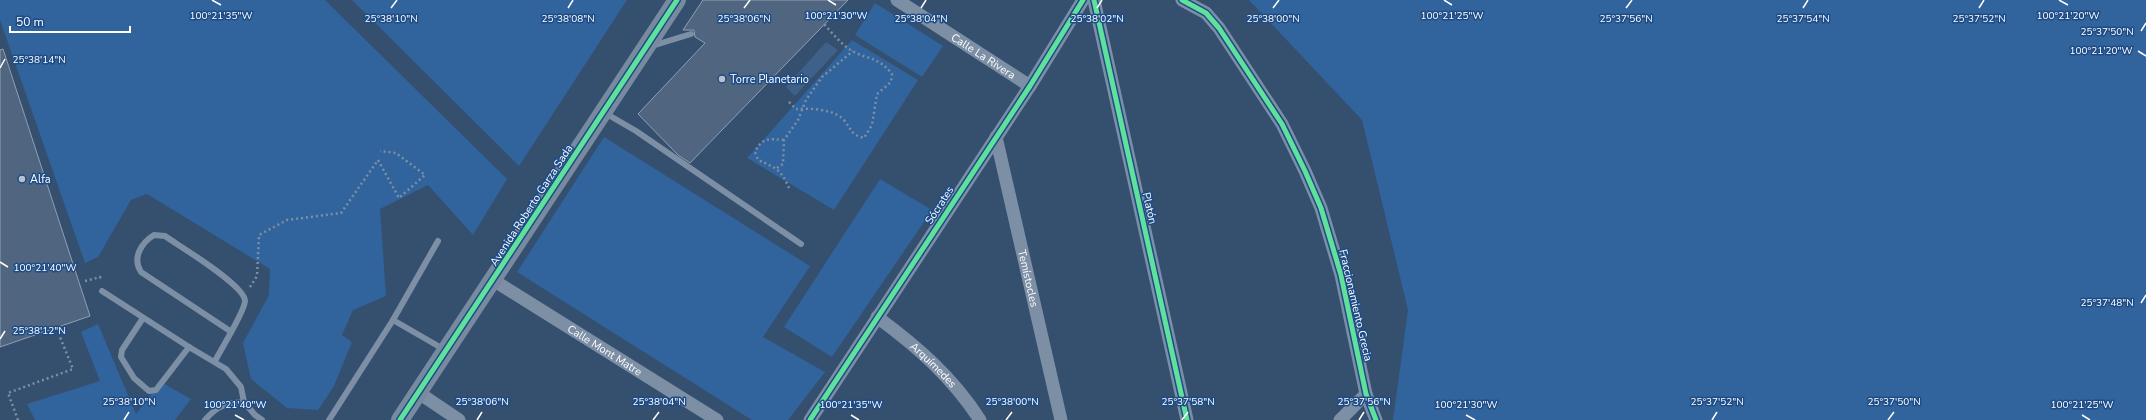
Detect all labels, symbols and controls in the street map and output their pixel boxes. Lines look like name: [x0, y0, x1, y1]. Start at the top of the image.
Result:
scale bar: [10, 8, 130, 34]
text: 100°21'35"W: [190, 9, 252, 23]
text: 100°21'30"W: [805, 9, 867, 23]
text: 100°21'25"W: [1421, 9, 1483, 23]
text: 100°21'20"W: [2037, 9, 2099, 23]
text: 25°38'10"N: [364, 12, 418, 26]
text: 25°38'08"N: [541, 12, 595, 26]
text: 25°38'06"N: [717, 12, 771, 26]
text: 25°38'04"N: [894, 12, 948, 26]
text: 25°38'02"N: [1070, 12, 1124, 26]
text: 25°38'00"N: [1246, 12, 1300, 26]
text: 25°37'56"N: [1599, 12, 1653, 26]
text: 25°37'54"N: [1776, 12, 1830, 26]
text: 25°37'52"N: [1952, 12, 2006, 26]
text: 50 m: [16, 14, 44, 30]
text: 25°37'50"N: [2080, 25, 2134, 39]
street label: Calle La Rivera: [948, 30, 1018, 83]
text: 100°21'20"W: [2070, 44, 2132, 58]
text: 25°38'14"N: [12, 53, 66, 67]
place label: Torre Planetario: [730, 72, 809, 87]
marker: Torre Planetario: [717, 74, 727, 84]
street label: Avenida Roberto Garza Sada: [486, 142, 576, 269]
place label: Alfa: [30, 172, 51, 187]
marker: Alfa: [17, 174, 27, 184]
street label: Sócrates: [922, 183, 957, 227]
street label: Platón: [1139, 191, 1160, 225]
street label: Temístocles: [1014, 248, 1042, 309]
street label: Fraccionamiento Grecia: [1335, 248, 1376, 363]
text: 100°21'40"W: [14, 261, 76, 275]
text: 25°37'48"N: [2080, 296, 2134, 310]
street label: Calle Mont Matre: [564, 321, 645, 379]
text: 25°38'12"N: [12, 324, 66, 338]
street label: Arquímedes: [907, 339, 960, 391]
text: 25°38'10"N: [102, 395, 156, 409]
text: 25°38'06"N: [455, 395, 509, 409]
text: 25°38'04"N: [632, 395, 686, 409]
text: 25°38'00"N: [985, 395, 1039, 409]
text: 25°37'58"N: [1161, 395, 1215, 409]
text: 25°37'56"N: [1337, 395, 1391, 409]
text: 25°37'52"N: [1690, 395, 1744, 409]
text: 25°37'50"N: [1867, 395, 1921, 409]
text: 100°21'40"W: [204, 398, 266, 412]
text: 100°21'35"W: [820, 398, 882, 412]
text: 100°21'30"W: [1435, 398, 1497, 412]
text: 100°21'25"W: [2051, 398, 2113, 412]

